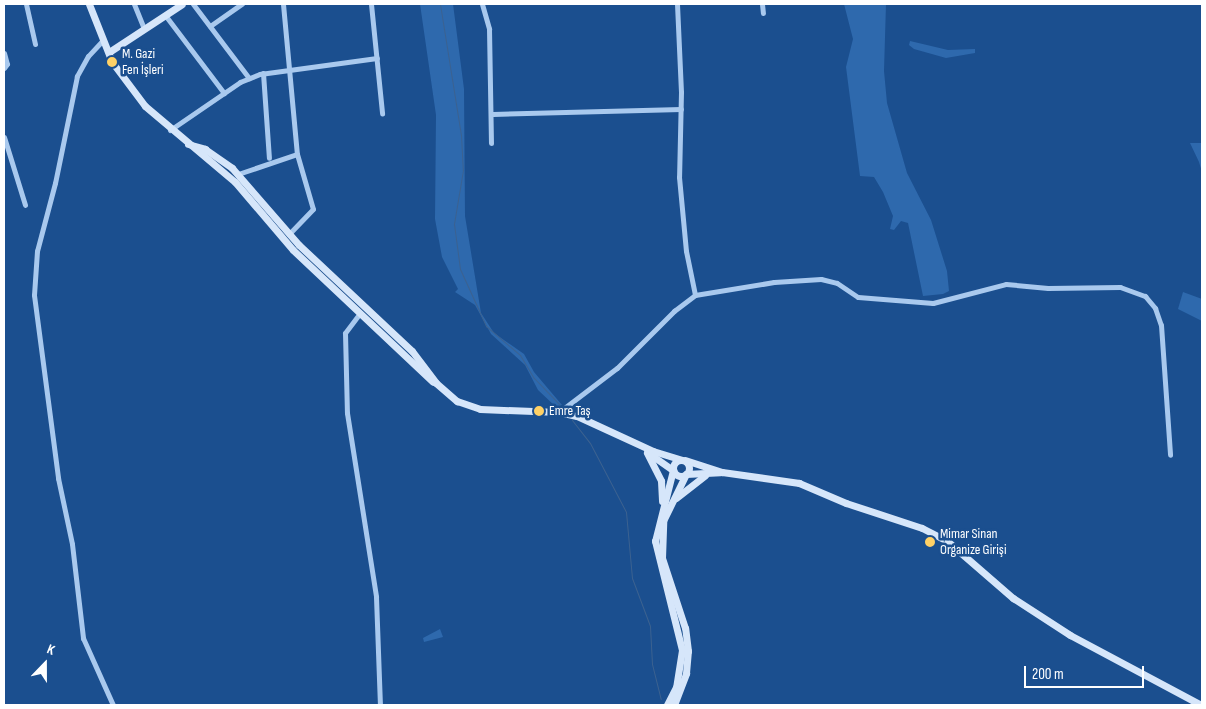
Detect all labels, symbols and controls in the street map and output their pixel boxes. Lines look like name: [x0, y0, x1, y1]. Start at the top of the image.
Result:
place label: M. Gazi Fen İşleri: [122, 46, 164, 78]
marker: M. Gazi Fen İşleri: [106, 56, 118, 68]
place label: Emre Taş: [549, 403, 591, 419]
marker: Emre Taş: [533, 405, 545, 417]
place label: Mimar Sinan Organize Girişi: [940, 526, 1006, 558]
marker: Mimar Sinan Organize Girişi: [924, 536, 936, 548]
north arrow: [20, 639, 70, 689]
text: K: [44, 640, 57, 659]
scale bar: [1026, 656, 1146, 688]
text: 200 m: [1032, 665, 1064, 684]

